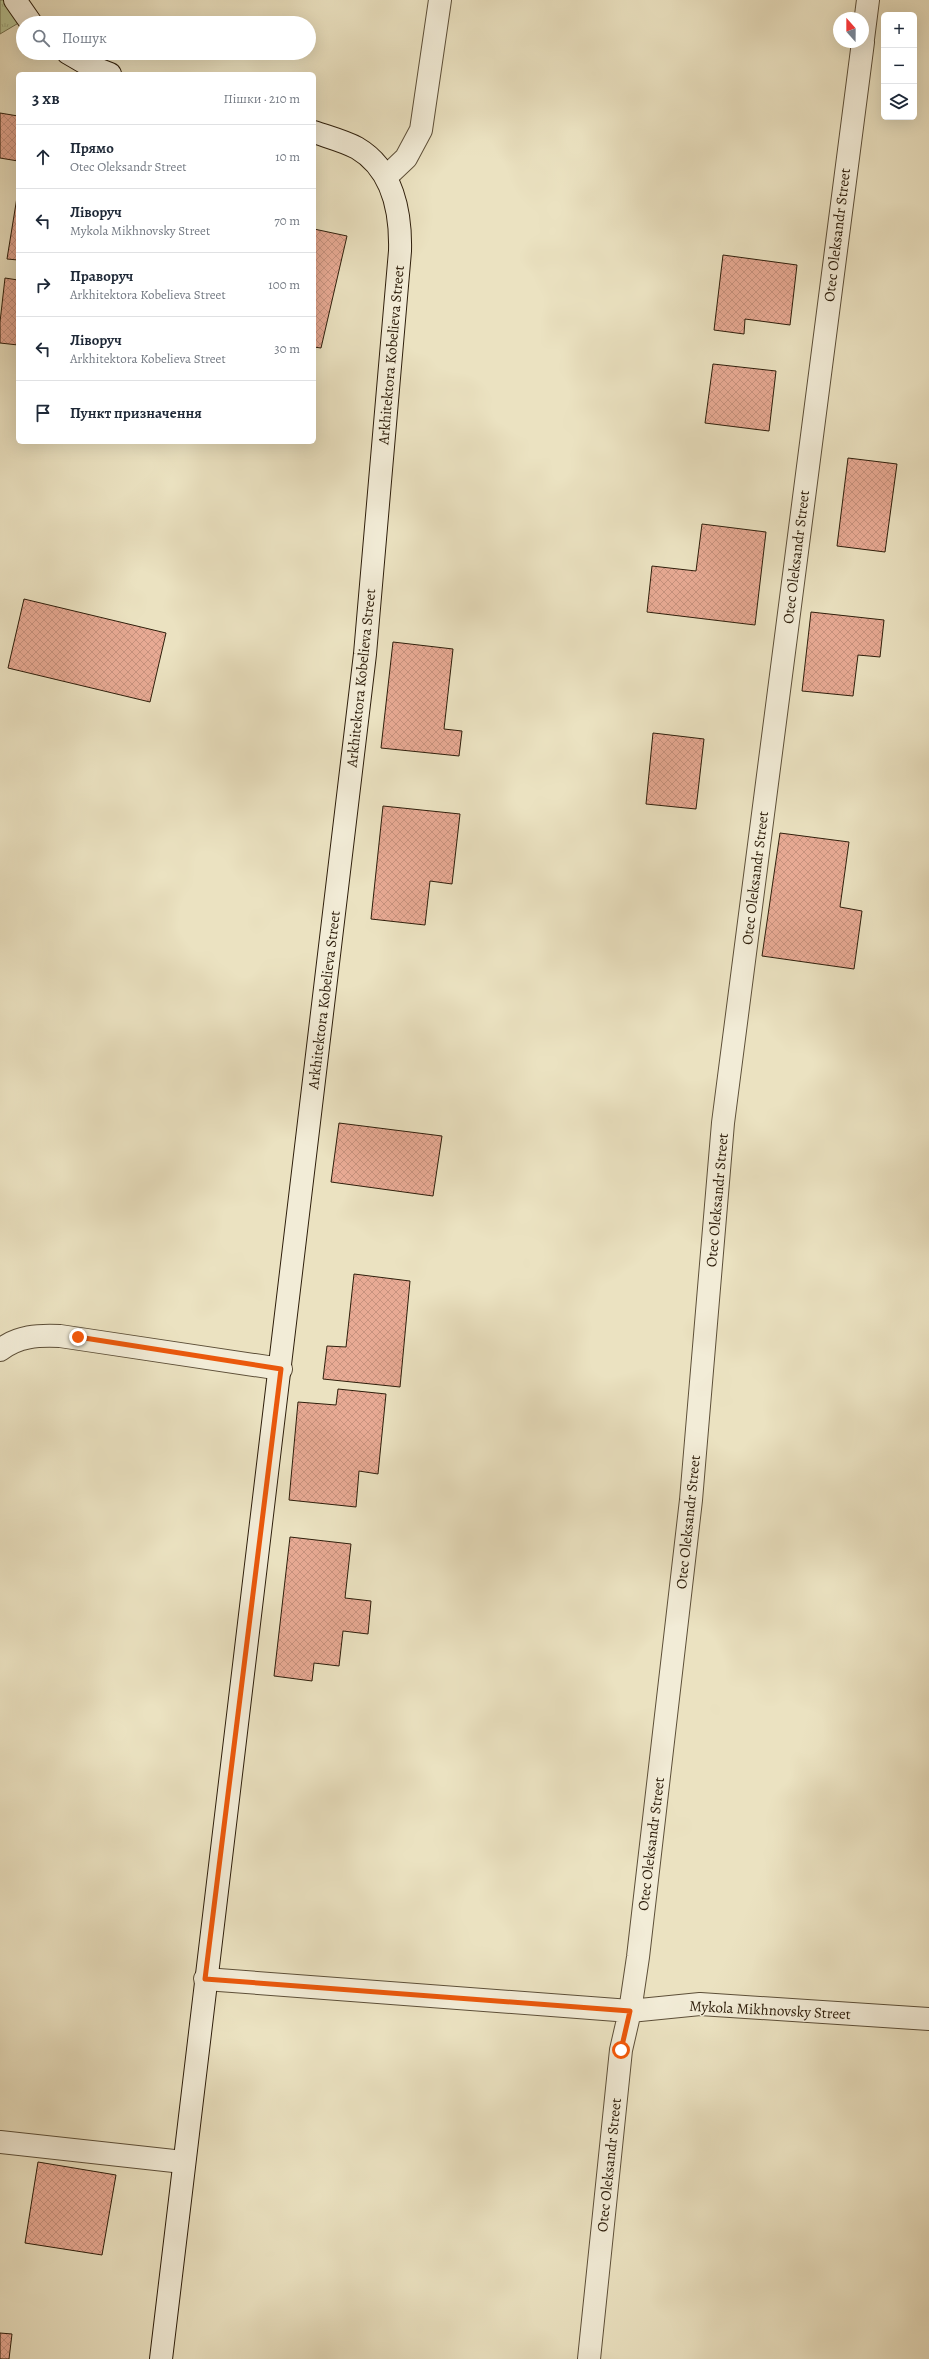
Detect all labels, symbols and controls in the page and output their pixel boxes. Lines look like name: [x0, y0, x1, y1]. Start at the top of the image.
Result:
north arrow: [833, 12, 869, 48]
map controls: [881, 12, 917, 120]
button: +: [881, 12, 917, 48]
search box: [16, 16, 316, 60]
icon: search: [30, 27, 52, 49]
text: Пошук: [62, 28, 107, 48]
button: −: [881, 48, 917, 84]
button: layers: [881, 84, 917, 120]
text: 3 хв: [32, 87, 60, 110]
text: Пішки · 210 m: [224, 90, 300, 107]
text: Прямо: [70, 138, 114, 158]
icon: ahead: [32, 146, 54, 168]
text: 10 m: [275, 148, 300, 165]
text: Otec Oleksandr Street: [70, 158, 187, 175]
street label: Otec Oleksandr Street: [819, 167, 855, 303]
text: Ліворуч: [70, 202, 122, 222]
icon: left: [32, 210, 54, 232]
text: 70 m: [274, 212, 300, 229]
text: Mykola Mikhnovsky Street: [70, 222, 210, 239]
street label: Arkhitektora Kobelieva Street: [373, 265, 409, 446]
text: Праворуч: [70, 266, 133, 286]
icon: right: [32, 274, 54, 296]
text: 100 m: [268, 276, 300, 293]
text: Arkhitektora Kobelieva Street: [70, 286, 226, 303]
text: Ліворуч: [70, 330, 122, 350]
icon: left: [32, 338, 54, 360]
text: 30 m: [274, 340, 300, 357]
text: Arkhitektora Kobelieva Street: [70, 350, 226, 367]
icon: arrive: [32, 402, 54, 424]
text: Пункт призначення: [70, 403, 202, 423]
street label: Otec Oleksandr Street: [778, 489, 814, 625]
street label: Arkhitektora Kobelieva Street: [342, 588, 380, 769]
street label: Otec Oleksandr Street: [737, 810, 773, 946]
street label: Arkhitektora Kobelieva Street: [303, 910, 345, 1091]
street label: Otec Oleksandr Street: [701, 1132, 733, 1268]
route end: [69, 1328, 87, 1346]
street label: Otec Oleksandr Street: [671, 1454, 705, 1590]
street label: Otec Oleksandr Street: [633, 1776, 669, 1912]
street label: Mykola Mikhnovsky Street: [689, 1996, 851, 2024]
route start: [612, 2041, 630, 2059]
street label: Otec Oleksandr Street: [592, 2097, 626, 2233]

